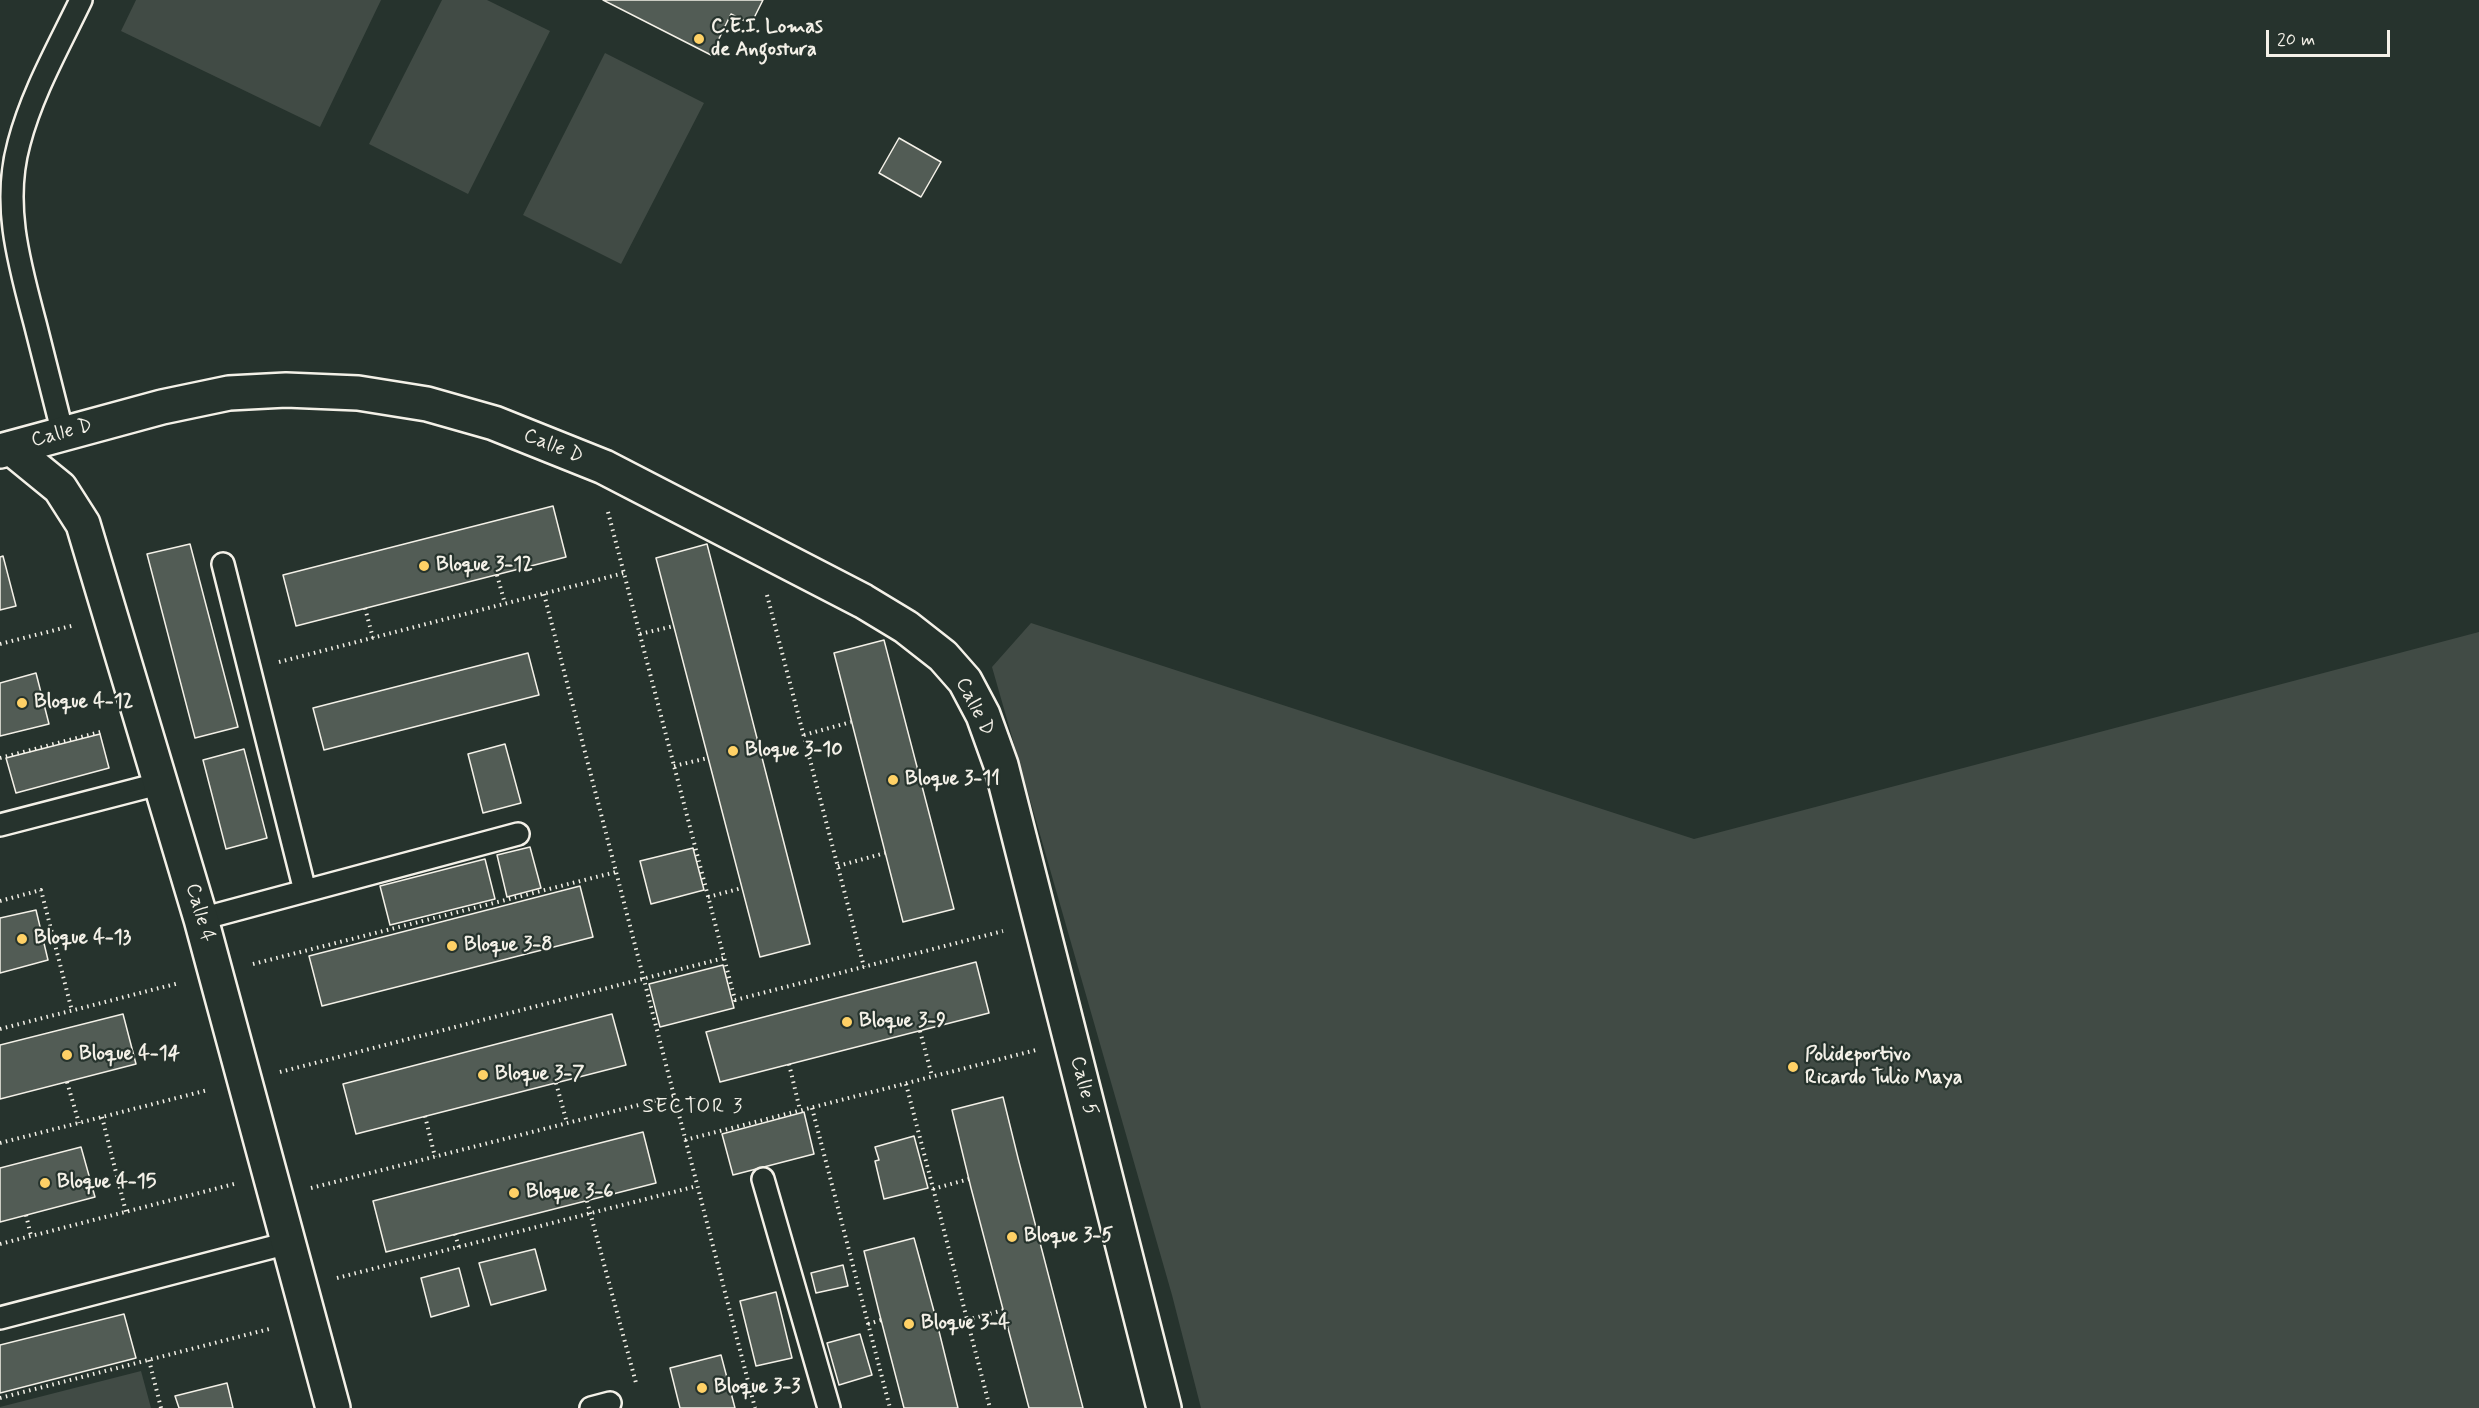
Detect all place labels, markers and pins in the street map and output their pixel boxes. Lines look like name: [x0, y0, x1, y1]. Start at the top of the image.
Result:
place label: C.E.I. Lomas de Angostura: [711, 16, 823, 63]
marker: C.E.I. Lomas de Angostura: [692, 32, 706, 46]
place label: Bloque 3-12: [436, 554, 533, 578]
marker: Bloque 3-12: [417, 559, 431, 573]
place label: Bloque 4-12: [34, 691, 133, 715]
marker: Bloque 4-12: [15, 696, 29, 710]
place label: Bloque 3-10: [745, 739, 843, 763]
marker: Bloque 3-10: [726, 744, 740, 758]
place label: Bloque 3-11: [905, 768, 1000, 792]
marker: Bloque 3-11: [886, 773, 900, 787]
place label: Bloque 4-13: [34, 927, 131, 951]
marker: Bloque 4-13: [15, 932, 29, 946]
place label: Bloque 3-8: [464, 934, 552, 958]
marker: Bloque 3-8: [445, 939, 459, 953]
place label: Bloque 3-9: [859, 1010, 946, 1034]
marker: Bloque 3-9: [840, 1015, 854, 1029]
place label: Bloque 4-14: [79, 1043, 180, 1067]
place label: Polideportivo Ricardo Tulio Maya: [1805, 1044, 1962, 1091]
marker: Bloque 4-14: [60, 1048, 74, 1062]
marker: Polideportivo Ricardo Tulio Maya: [1786, 1060, 1800, 1074]
place label: Bloque 3-7: [495, 1063, 584, 1087]
marker: Bloque 3-7: [476, 1068, 490, 1082]
place label: Bloque 4-15: [57, 1171, 156, 1195]
marker: Bloque 4-15: [38, 1176, 52, 1190]
place label: Bloque 3-6: [526, 1181, 613, 1205]
marker: Bloque 3-6: [507, 1186, 521, 1200]
place label: Bloque 3-5: [1024, 1225, 1113, 1249]
marker: Bloque 3-5: [1005, 1230, 1019, 1244]
place label: Bloque 3-4: [921, 1312, 1010, 1336]
marker: Bloque 3-4: [902, 1317, 916, 1331]
place label: Bloque 3-3: [714, 1376, 800, 1400]
marker: Bloque 3-3: [695, 1381, 709, 1395]

